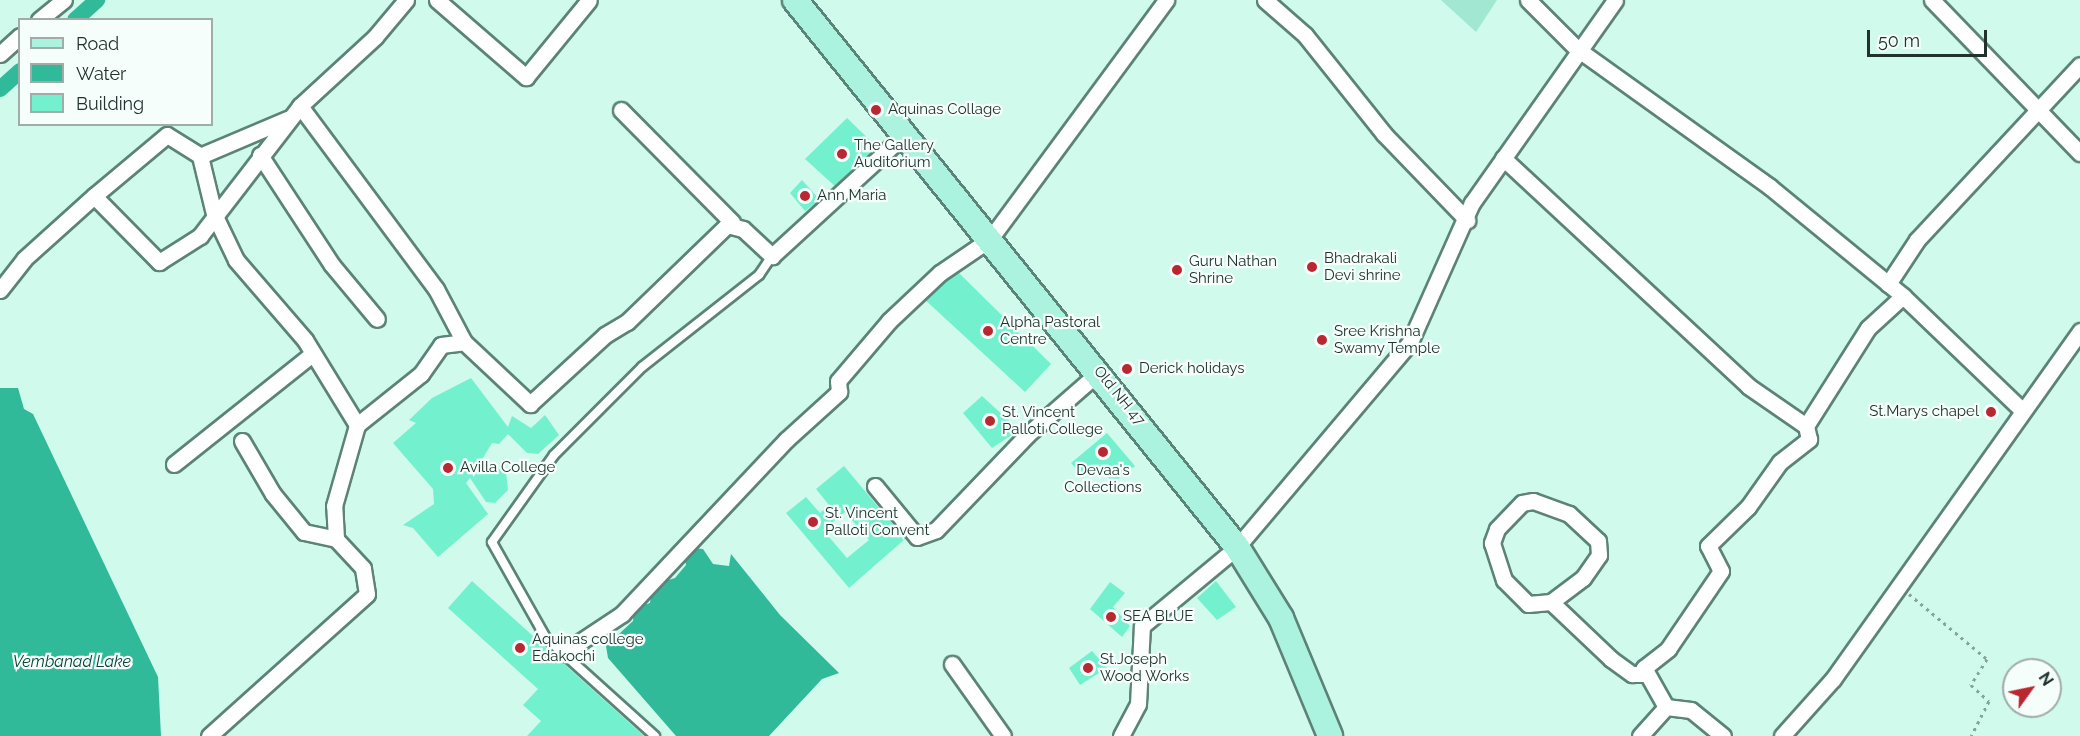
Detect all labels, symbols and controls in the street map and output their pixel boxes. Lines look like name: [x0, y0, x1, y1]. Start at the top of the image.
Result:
legend: [18, 18, 213, 126]
scale bar: [1870, 18, 1990, 56]
text: 50 m: [1878, 30, 1920, 51]
text: Road: [76, 33, 119, 54]
text: Water: [76, 63, 126, 84]
text: Building: [76, 93, 144, 114]
place label: Aquinas Collage: [888, 101, 1001, 119]
marker: Aquinas Collage: [869, 103, 883, 117]
place label: The Gallery Auditorium: [854, 136, 934, 171]
marker: The Gallery Auditorium: [835, 147, 849, 161]
place label: Ann Maria: [817, 187, 886, 205]
marker: Ann Maria: [798, 189, 812, 203]
place label: Bhadrakali Devi shrine: [1324, 249, 1400, 284]
place label: Guru Nathan Shrine: [1189, 252, 1277, 287]
marker: Bhadrakali Devi shrine: [1305, 260, 1319, 274]
marker: Guru Nathan Shrine: [1170, 263, 1184, 277]
place label: Alpha Pastoral Centre: [1000, 313, 1100, 348]
place label: Sree Krishna Swamy Temple: [1334, 322, 1441, 357]
marker: Alpha Pastoral Centre: [981, 324, 995, 338]
marker: Sree Krishna Swamy Temple: [1315, 333, 1329, 347]
place label: Derick holidays: [1139, 360, 1245, 378]
marker: Derick holidays: [1120, 362, 1134, 376]
street label: Old NH 47: [1090, 363, 1148, 429]
place label: St. Vincent Palloti College: [1002, 403, 1103, 438]
place label: St.Marys chapel: [1869, 403, 1979, 421]
marker: St.Marys chapel: [1984, 405, 1998, 419]
marker: St. Vincent Palloti College: [983, 414, 997, 428]
marker: Devaa's Collections: [1096, 445, 1110, 459]
place label: Avilla College: [460, 459, 555, 477]
marker: Avilla College: [441, 461, 455, 475]
place label: Devaa's Collections: [1064, 461, 1142, 496]
place label: St. Vincent Palloti Convent: [825, 504, 930, 539]
marker: St. Vincent Palloti Convent: [806, 515, 820, 529]
place label: SEA BLUE: [1123, 608, 1194, 626]
marker: SEA BLUE: [1104, 610, 1118, 624]
place label: Aquinas college Edakochi: [532, 630, 643, 665]
marker: Aquinas college Edakochi: [513, 641, 527, 655]
place label: St.Joseph Wood Works: [1100, 650, 1190, 685]
water label: Vembanad Lake: [13, 652, 131, 672]
north arrow: [2002, 658, 2062, 718]
marker: St.Joseph Wood Works: [1081, 661, 1095, 675]
text: N: [2035, 669, 2057, 689]

